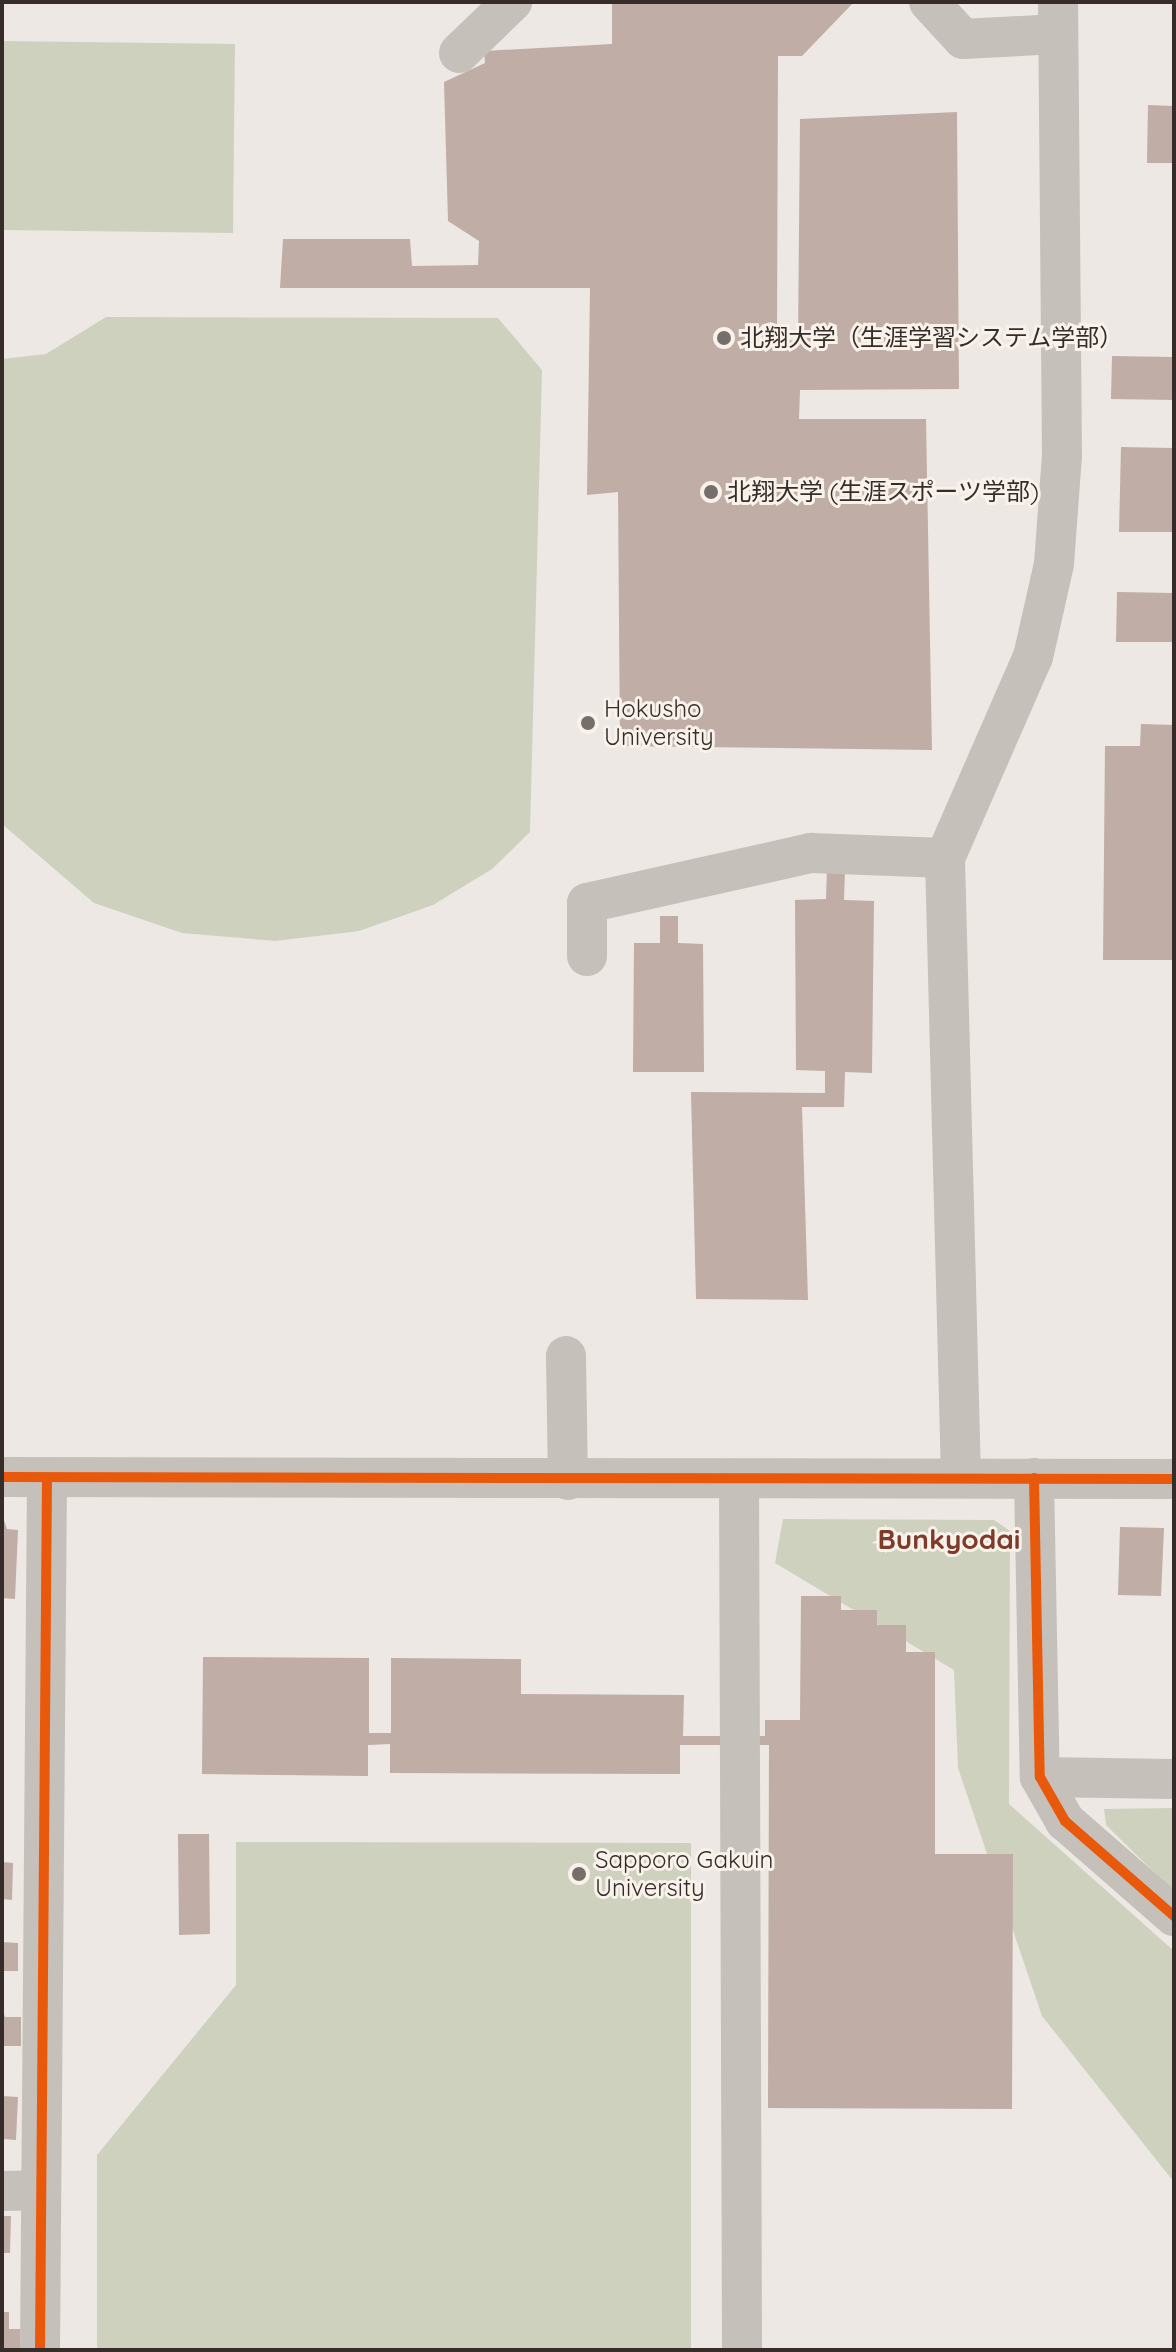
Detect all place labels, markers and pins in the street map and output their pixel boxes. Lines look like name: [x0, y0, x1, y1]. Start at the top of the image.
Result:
place label: 北翔大学（生涯学習システム学部）: [740, 324, 1124, 352]
marker: 北翔大学（生涯学習システム学部）: [715, 329, 733, 347]
place label: 北翔大学 (生涯スポーツ学部): [727, 478, 1040, 506]
marker: 北翔大学 (生涯スポーツ学部): [702, 483, 720, 501]
place label: Hokusho University: [604, 695, 714, 751]
marker: Hokusho University: [579, 714, 597, 732]
place label: Sapporo Gakuin University: [595, 1846, 773, 1902]
marker: Sapporo Gakuin University: [570, 1865, 588, 1883]

